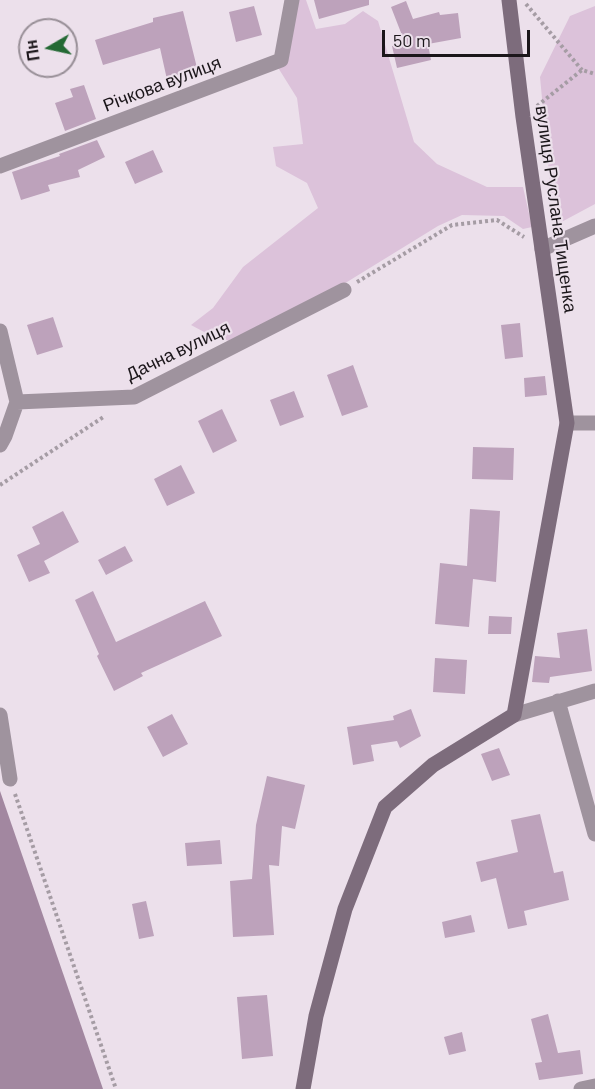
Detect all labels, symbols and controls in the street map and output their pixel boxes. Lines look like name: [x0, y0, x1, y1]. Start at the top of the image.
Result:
north arrow: [18, 18, 78, 78]
scale bar: [385, 18, 534, 56]
text: 50 m: [393, 29, 431, 51]
text: Пн: [21, 39, 43, 63]
street label: Річкова вулиця: [100, 52, 224, 116]
street label: вулиця Руслана Тищенка: [531, 104, 581, 314]
street label: Дачна вулиця: [122, 316, 234, 386]

